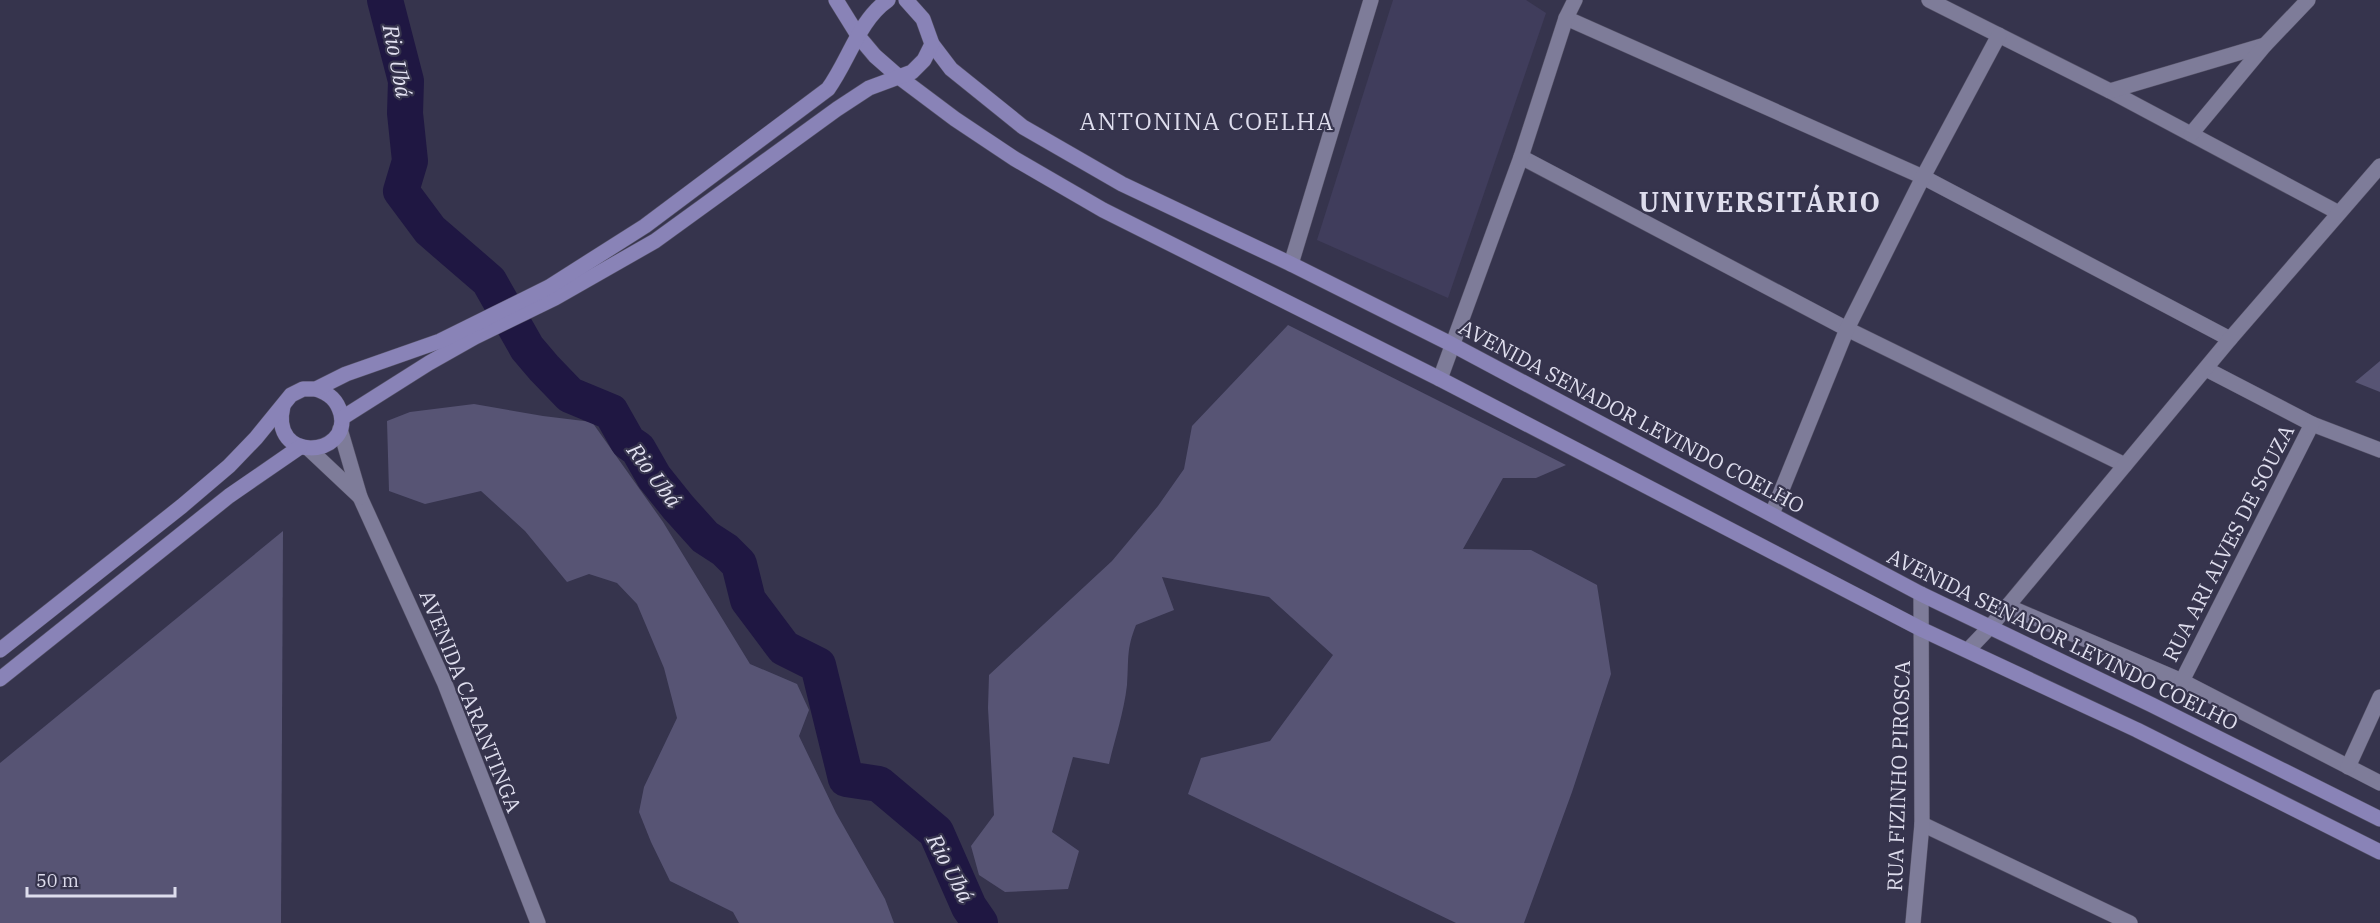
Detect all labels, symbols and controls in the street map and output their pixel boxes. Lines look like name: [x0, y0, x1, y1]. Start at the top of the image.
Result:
water label: Rio Ubá: [377, 21, 419, 100]
district label: ANTONINA COELHA: [1079, 105, 1335, 137]
district label: UNIVERSITÁRIO: [1639, 184, 1881, 219]
street label: AVENIDA SENADOR LEVINDO COELHO: [1454, 313, 1810, 519]
street label: RUA ARI ALVES DE SOUZA: [2156, 419, 2300, 666]
water label: Rio Ubá: [621, 436, 689, 513]
street label: AVENIDA SENADOR LEVINDO COELHO: [1883, 541, 2243, 737]
street label: AVENIDA CARANTINGA: [414, 586, 529, 817]
street label: RUA FIZINHO PIROSCA: [1880, 659, 1916, 892]
water label: Rio Ubá: [920, 828, 981, 908]
scale bar: [27, 860, 176, 898]
text: 50 m: [36, 869, 79, 892]

